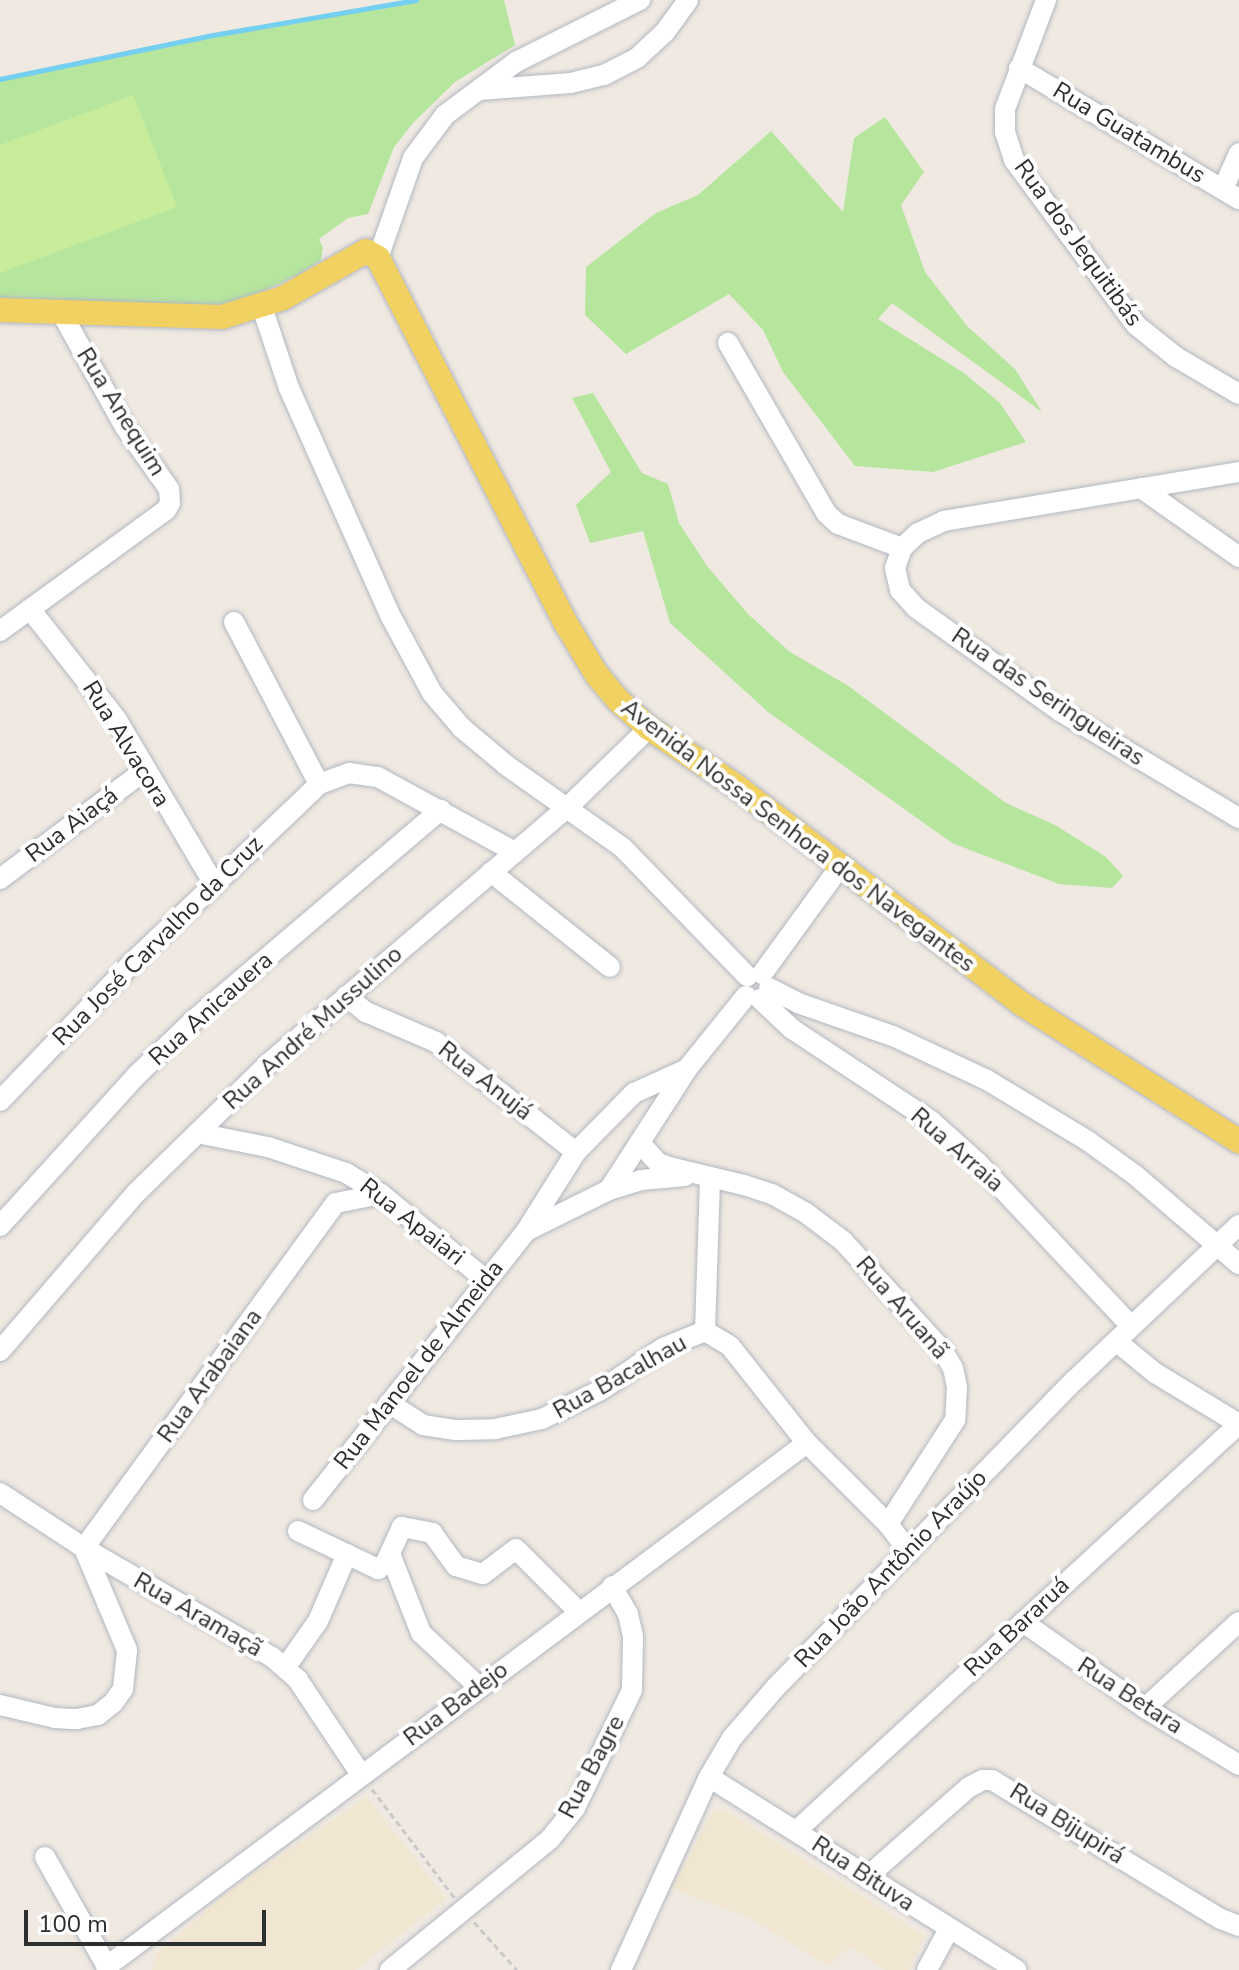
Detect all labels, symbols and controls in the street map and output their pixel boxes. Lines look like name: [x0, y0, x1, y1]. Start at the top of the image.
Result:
street label: Rua Guatambus: [1048, 76, 1210, 190]
street label: Rua dos Jequitibás: [1008, 154, 1148, 332]
street label: Rua Anequim: [70, 343, 172, 481]
street label: Rua das Seringueiras: [946, 622, 1150, 772]
street label: Rua Alvacora: [76, 676, 176, 812]
street label: Avenida Nossa Senhora dos Navegantes: [615, 693, 981, 979]
street label: Rua Aiaçá: [20, 781, 124, 869]
street label: Rua José Carvalho da Cruz: [47, 830, 269, 1052]
street label: Rua André Mussulino: [217, 940, 409, 1116]
street label: Rua Anicauera: [143, 946, 279, 1072]
street label: Rua Anujá: [432, 1035, 538, 1127]
street label: Rua Arraia: [905, 1102, 1009, 1198]
street label: Rua Apaiari: [354, 1172, 470, 1272]
street label: Rua Aruanã: [849, 1251, 955, 1365]
street label: Rua Manoel de Almeida: [328, 1255, 510, 1475]
street label: Rua Arabaiana: [152, 1303, 268, 1449]
street label: Rua Bacalhau: [548, 1329, 692, 1425]
street label: Rua João Antônio Araújo: [789, 1464, 993, 1674]
street label: Rua Aramaçã: [128, 1567, 268, 1663]
street label: Rua Bararuá: [958, 1571, 1076, 1683]
street label: Rua Betara: [1072, 1651, 1188, 1741]
street label: Rua Badejo: [398, 1655, 514, 1753]
street label: Rua Bagre: [553, 1711, 631, 1823]
street label: Rua Bijupirá: [1004, 1777, 1130, 1871]
street label: Rua Bituva: [806, 1830, 920, 1918]
scale bar: [28, 1894, 270, 1944]
text: 100 m: [38, 1908, 108, 1940]

